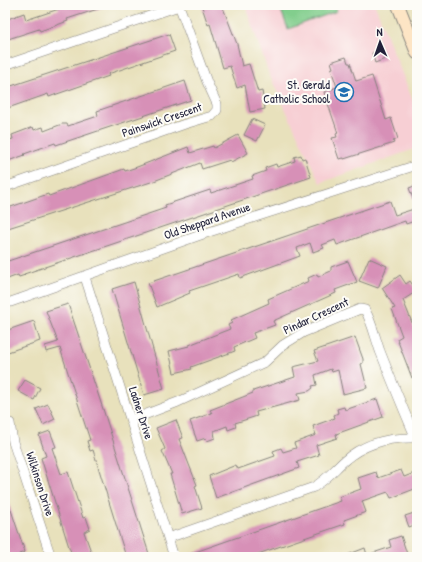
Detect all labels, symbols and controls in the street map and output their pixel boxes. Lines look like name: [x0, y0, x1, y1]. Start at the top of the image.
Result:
north arrow: [360, 22, 400, 62]
text: N: [376, 25, 383, 39]
place label: St. Gerald Catholic School: [263, 76, 331, 107]
school or university icon: St. Gerald Catholic School: [333, 81, 355, 103]
street label: Painswick Crescent: [120, 98, 205, 141]
street label: Old Sheppard Avenue: [161, 198, 252, 243]
street label: Pindar Crescent: [280, 293, 352, 338]
street label: Ladner Drive: [125, 385, 158, 441]
street label: Wilkinson Drive: [22, 450, 59, 518]

